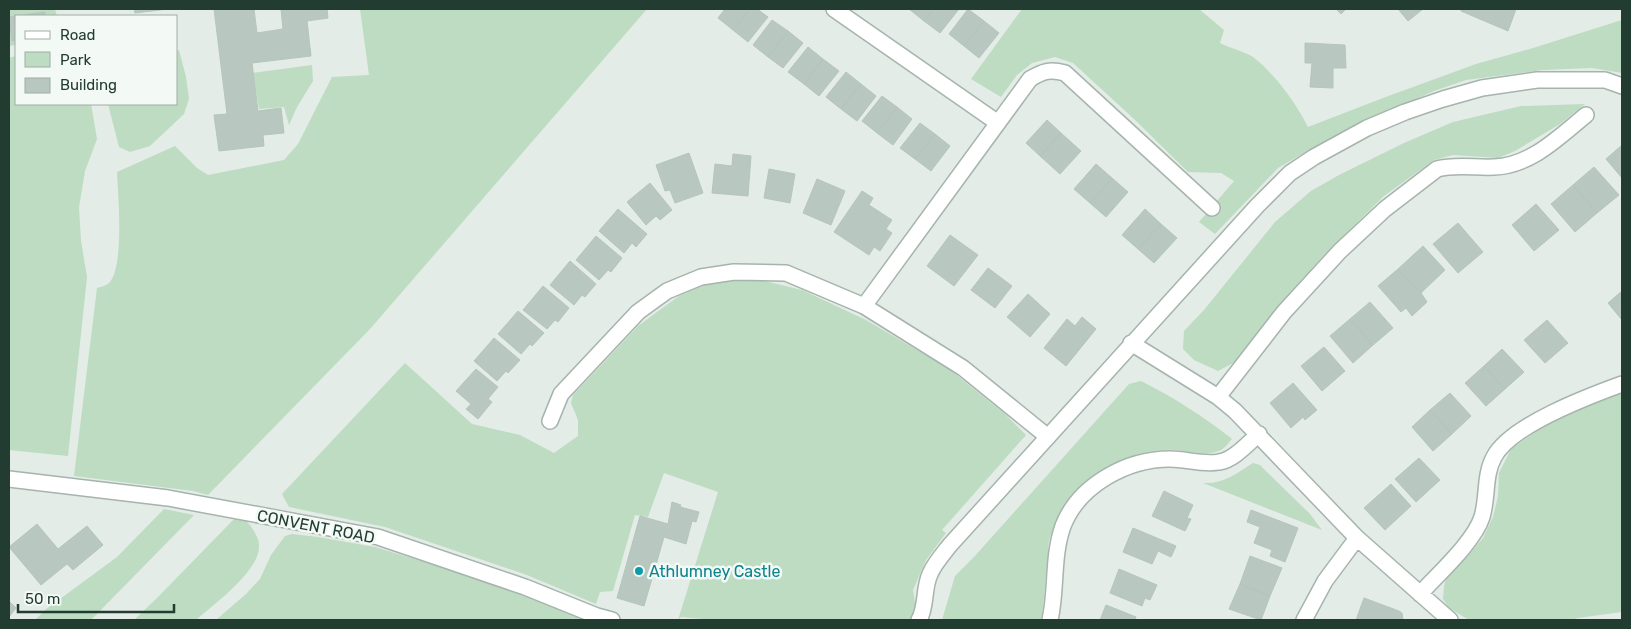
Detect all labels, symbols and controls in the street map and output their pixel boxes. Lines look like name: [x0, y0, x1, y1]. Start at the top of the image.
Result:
legend: [15, 15, 178, 105]
text: Road: [60, 26, 96, 44]
text: Park: [60, 51, 91, 69]
text: Building: [60, 76, 117, 94]
street label: CONVENT ROAD: [255, 506, 376, 547]
place label: Athlumney Castle: [649, 562, 780, 581]
marker: Athlumney Castle: [633, 565, 645, 577]
scale bar: [18, 582, 174, 614]
text: 50 m: [25, 590, 60, 608]

